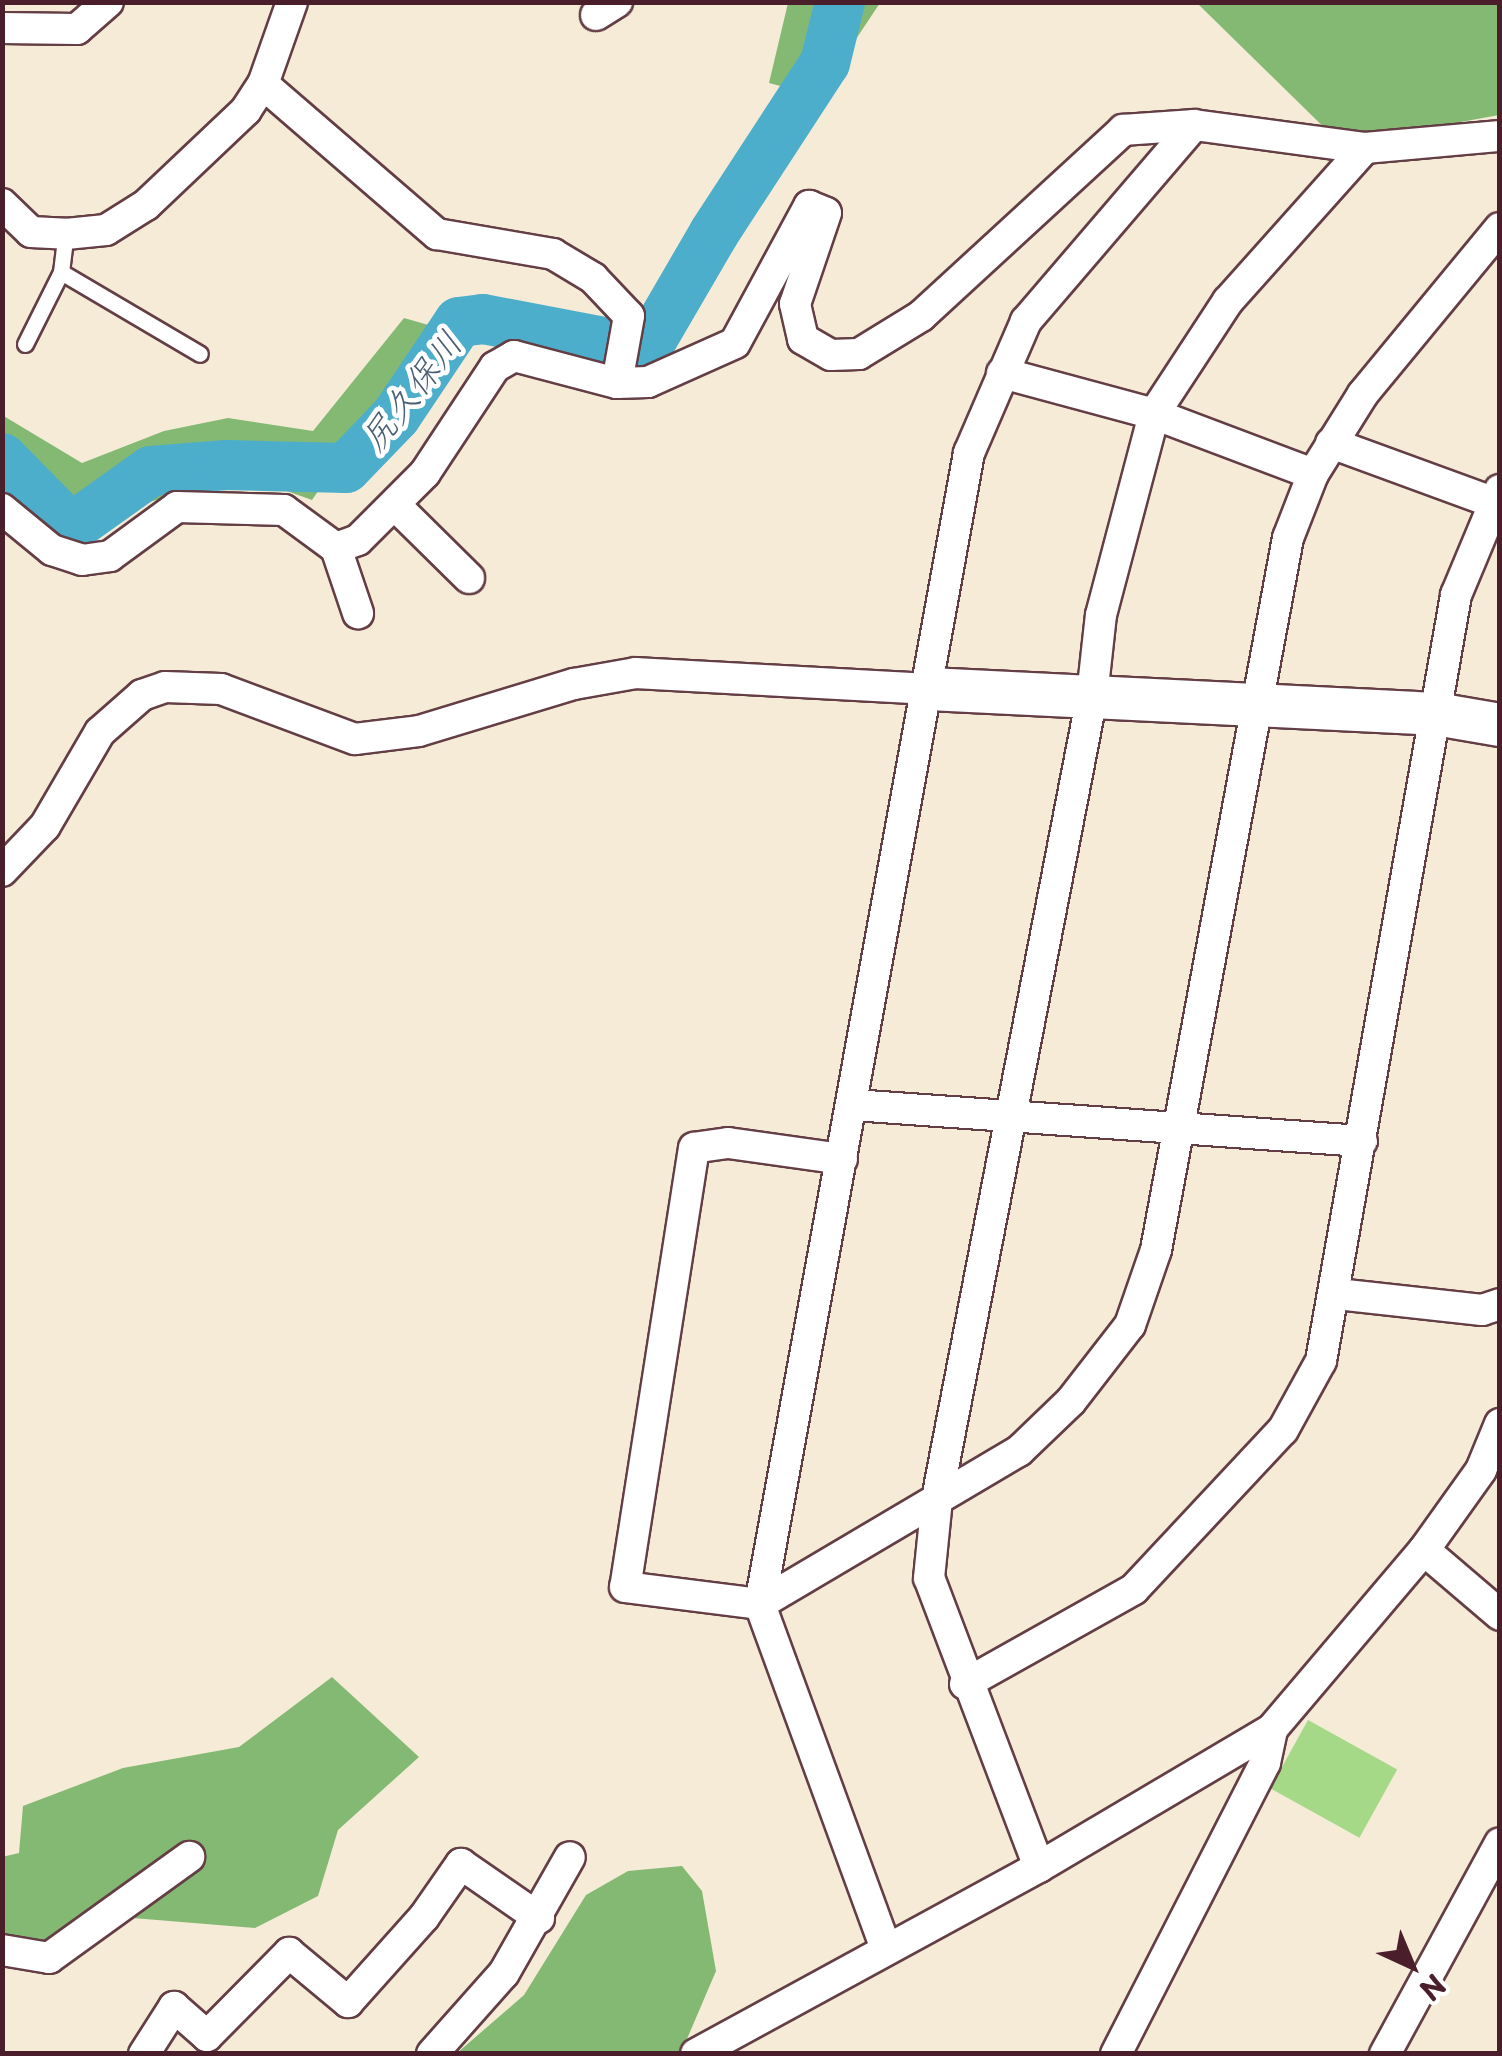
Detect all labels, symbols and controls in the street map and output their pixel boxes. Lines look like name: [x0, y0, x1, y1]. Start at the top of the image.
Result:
water label: 尻久保川: [350, 322, 470, 458]
north arrow: [1362, 1916, 1462, 2016]
text: N: [1410, 1965, 1456, 2011]

